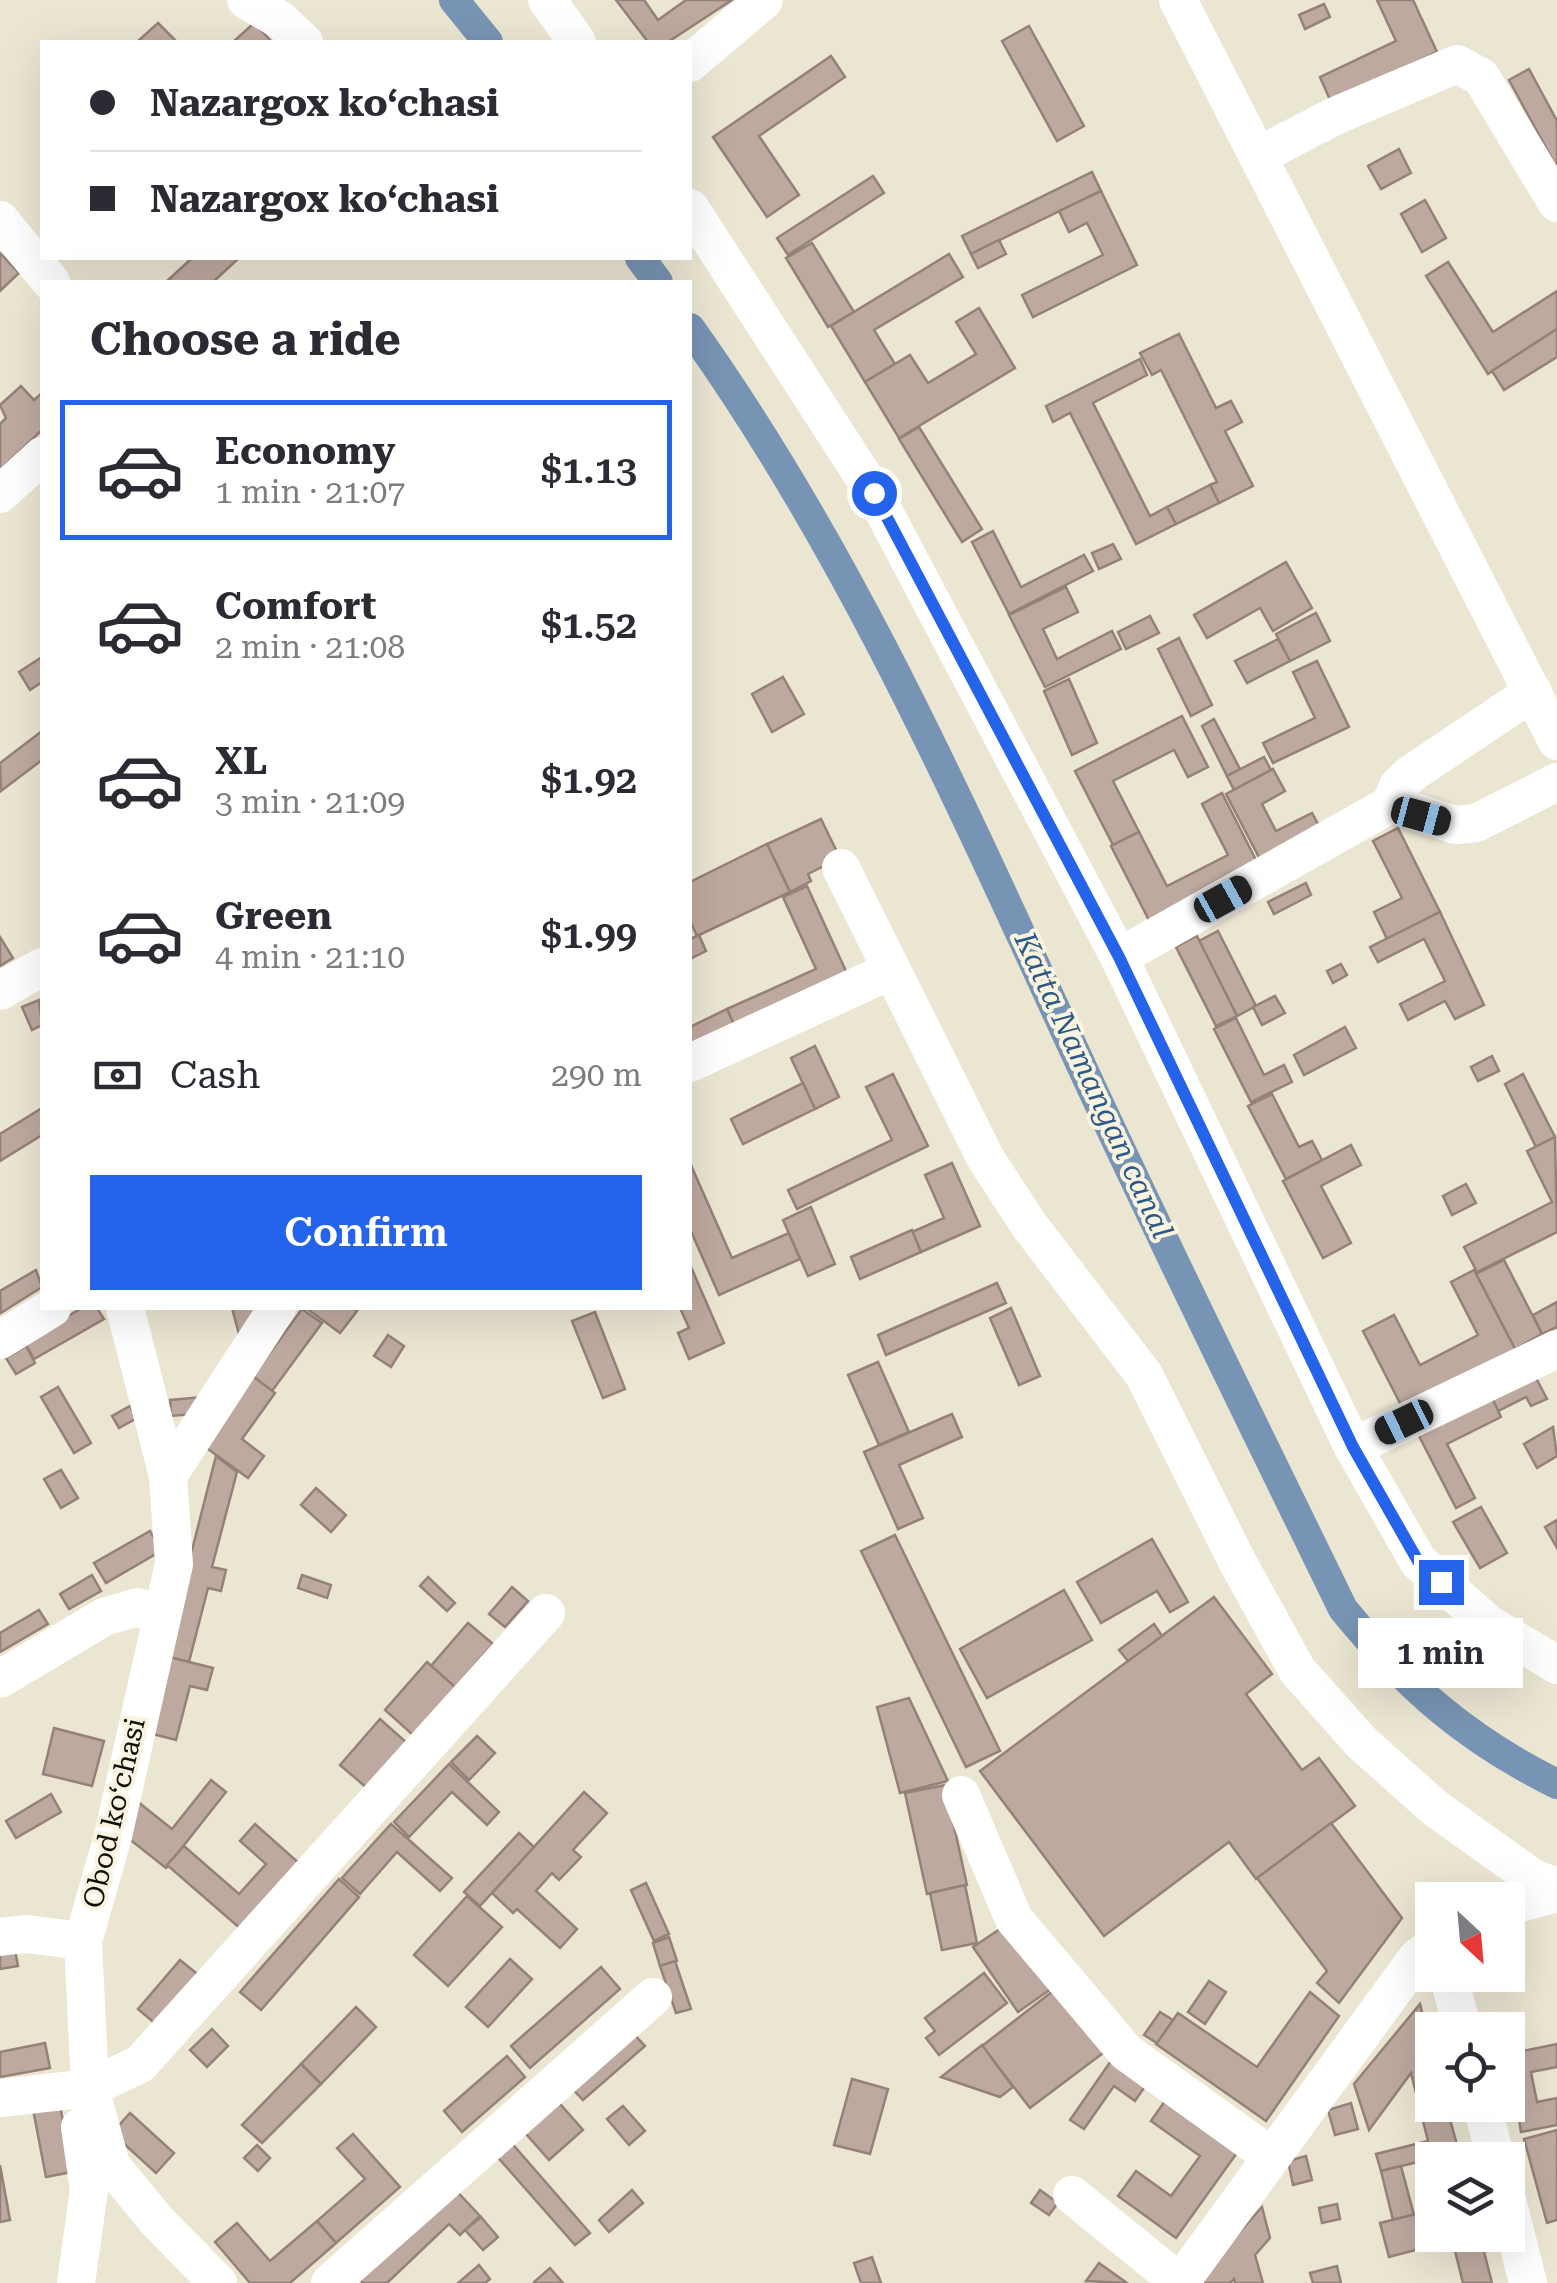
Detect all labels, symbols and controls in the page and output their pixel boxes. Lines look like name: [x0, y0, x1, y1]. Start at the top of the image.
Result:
text: Nazargox koʻchasi: [150, 81, 499, 125]
text: Nazargox koʻchasi: [150, 177, 499, 221]
text: Choose a ride: [90, 313, 401, 366]
icon: car: [95, 425, 185, 515]
text: Economy: [215, 429, 395, 473]
text: $1.13: [541, 448, 637, 492]
route start: [852, 471, 897, 516]
text: 1 min · 21:07: [215, 473, 405, 511]
icon: car: [95, 580, 185, 670]
text: Comfort: [215, 584, 376, 628]
text: $1.52: [541, 603, 637, 647]
text: 2 min · 21:08: [215, 628, 405, 666]
icon: car: [95, 735, 185, 825]
text: XL: [215, 739, 267, 783]
text: $1.92: [541, 758, 637, 802]
text: 3 min · 21:09: [215, 783, 405, 821]
car: [1388, 794, 1454, 838]
car: [1189, 871, 1257, 927]
icon: car: [95, 890, 185, 980]
text: Green: [215, 894, 332, 938]
text: $1.99: [541, 913, 637, 957]
water label: Katta Namangan canal: [1007, 926, 1180, 1244]
text: 4 min · 21:10: [215, 938, 405, 976]
icon: cash: [90, 1048, 145, 1103]
text: Cash: [170, 1053, 260, 1097]
text: 290 m: [551, 1056, 642, 1094]
button: Confirm: [90, 1175, 642, 1290]
car: [1370, 1395, 1438, 1449]
route end: [1419, 1560, 1464, 1605]
callout: 1 min: [1358, 1617, 1524, 1687]
text: 1 min: [1396, 1634, 1485, 1672]
street label: Obod koʻchasi: [76, 1715, 152, 1911]
north arrow: [1415, 1882, 1525, 1992]
map controls: [1415, 1882, 1525, 2252]
button: locate: [1415, 2012, 1525, 2122]
button: layers: [1415, 2142, 1525, 2252]

